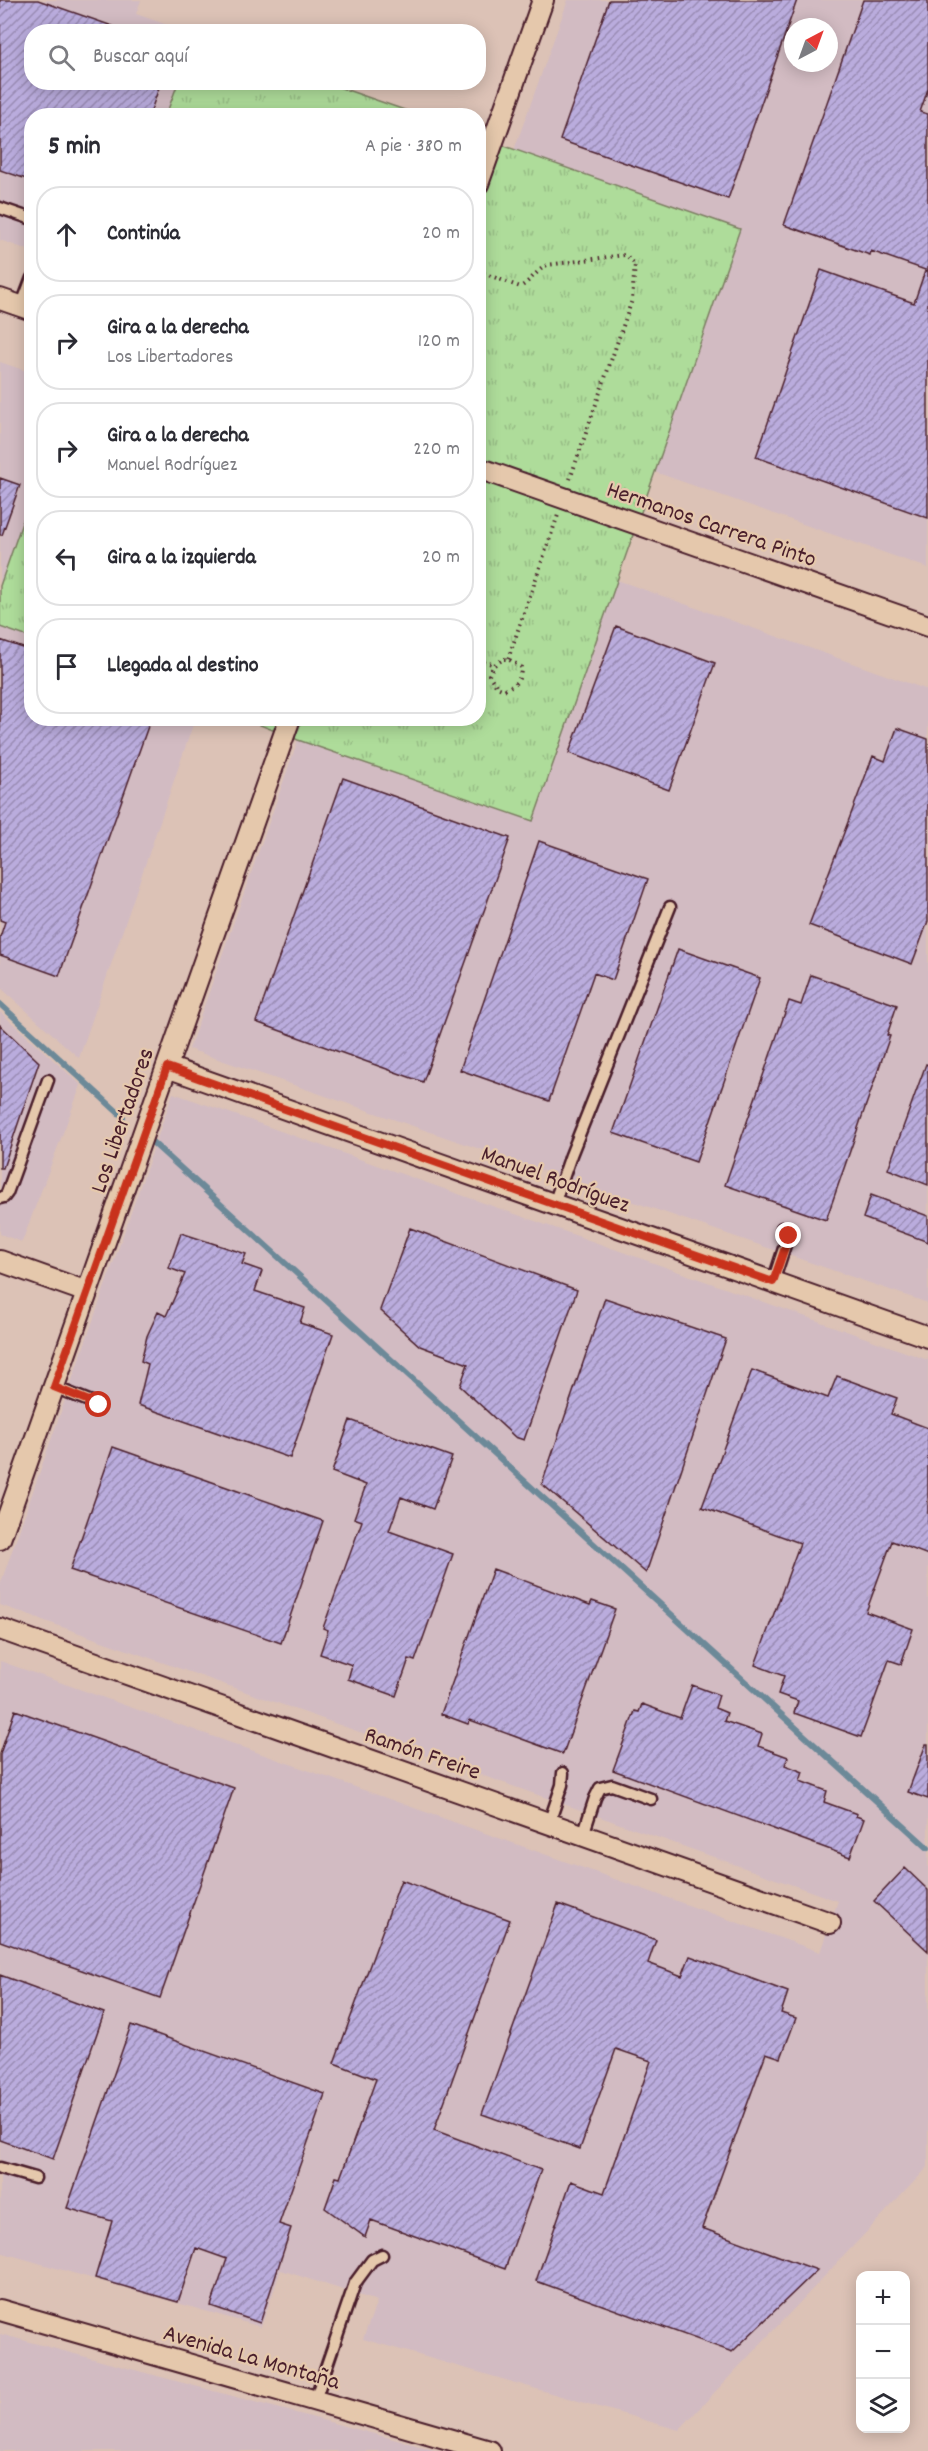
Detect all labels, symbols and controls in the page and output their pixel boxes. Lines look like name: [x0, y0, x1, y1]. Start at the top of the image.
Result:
north arrow: [784, 18, 838, 72]
search box: [24, 24, 486, 90]
icon: search: [45, 41, 78, 74]
text: Buscar aquí: [93, 42, 188, 73]
text: 5 min: [48, 129, 101, 166]
text: A pie · 380 m: [365, 133, 462, 161]
icon: ahead: [50, 218, 83, 251]
text: Continúa: [107, 219, 180, 250]
text: 20 m: [422, 220, 460, 248]
text: Gira a la derecha: [107, 313, 249, 344]
icon: right: [50, 326, 83, 359]
text: 120 m: [418, 328, 460, 356]
text: Los Libertadores: [107, 344, 233, 372]
text: Gira a la derecha: [107, 421, 249, 452]
icon: right: [50, 434, 83, 467]
text: 220 m: [413, 436, 460, 464]
text: Manuel Rodríguez: [107, 452, 237, 480]
street label: Hermanos Carrera Pinto: [602, 474, 821, 578]
icon: left: [50, 542, 83, 575]
text: Gira a la izquierda: [107, 543, 256, 574]
text: 20 m: [422, 544, 460, 572]
icon: arrive: [50, 650, 83, 683]
text: Llegada al destino: [107, 651, 259, 682]
street label: Los Libertadores: [83, 1044, 165, 1198]
street label: Manuel Rodríguez: [476, 1138, 634, 1223]
route end: [775, 1222, 801, 1248]
route start: [85, 1391, 111, 1417]
street label: Ramón Freire: [359, 1719, 485, 1791]
map controls: [856, 2271, 910, 2433]
button: +: [856, 2271, 910, 2325]
street label: Avenida La Montaña: [159, 2317, 344, 2401]
button: −: [856, 2325, 910, 2379]
button: layers: [856, 2379, 910, 2433]

